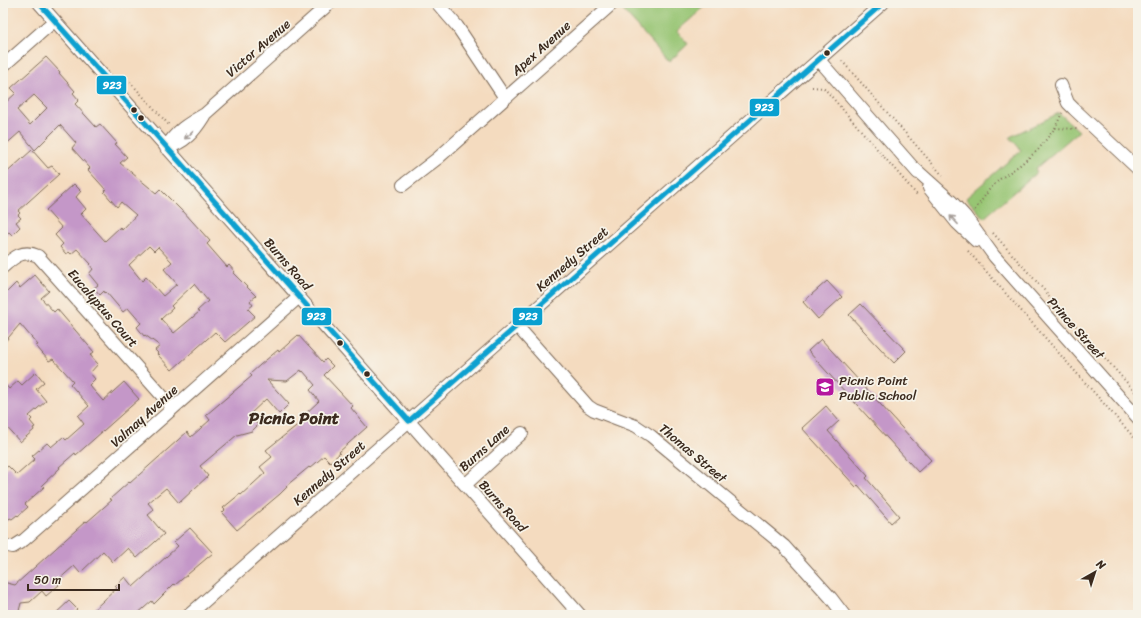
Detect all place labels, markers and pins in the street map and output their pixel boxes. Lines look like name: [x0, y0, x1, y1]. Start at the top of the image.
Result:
unlabelled marker: [822, 48, 832, 58]
unlabelled marker: [129, 105, 139, 115]
unlabelled marker: [136, 113, 146, 123]
unlabelled marker: [335, 338, 345, 348]
unlabelled marker: [362, 369, 372, 379]
place label: Picnic Point Public School: [839, 369, 917, 407]
school or university icon: Picnic Point Public School: [814, 376, 836, 398]

